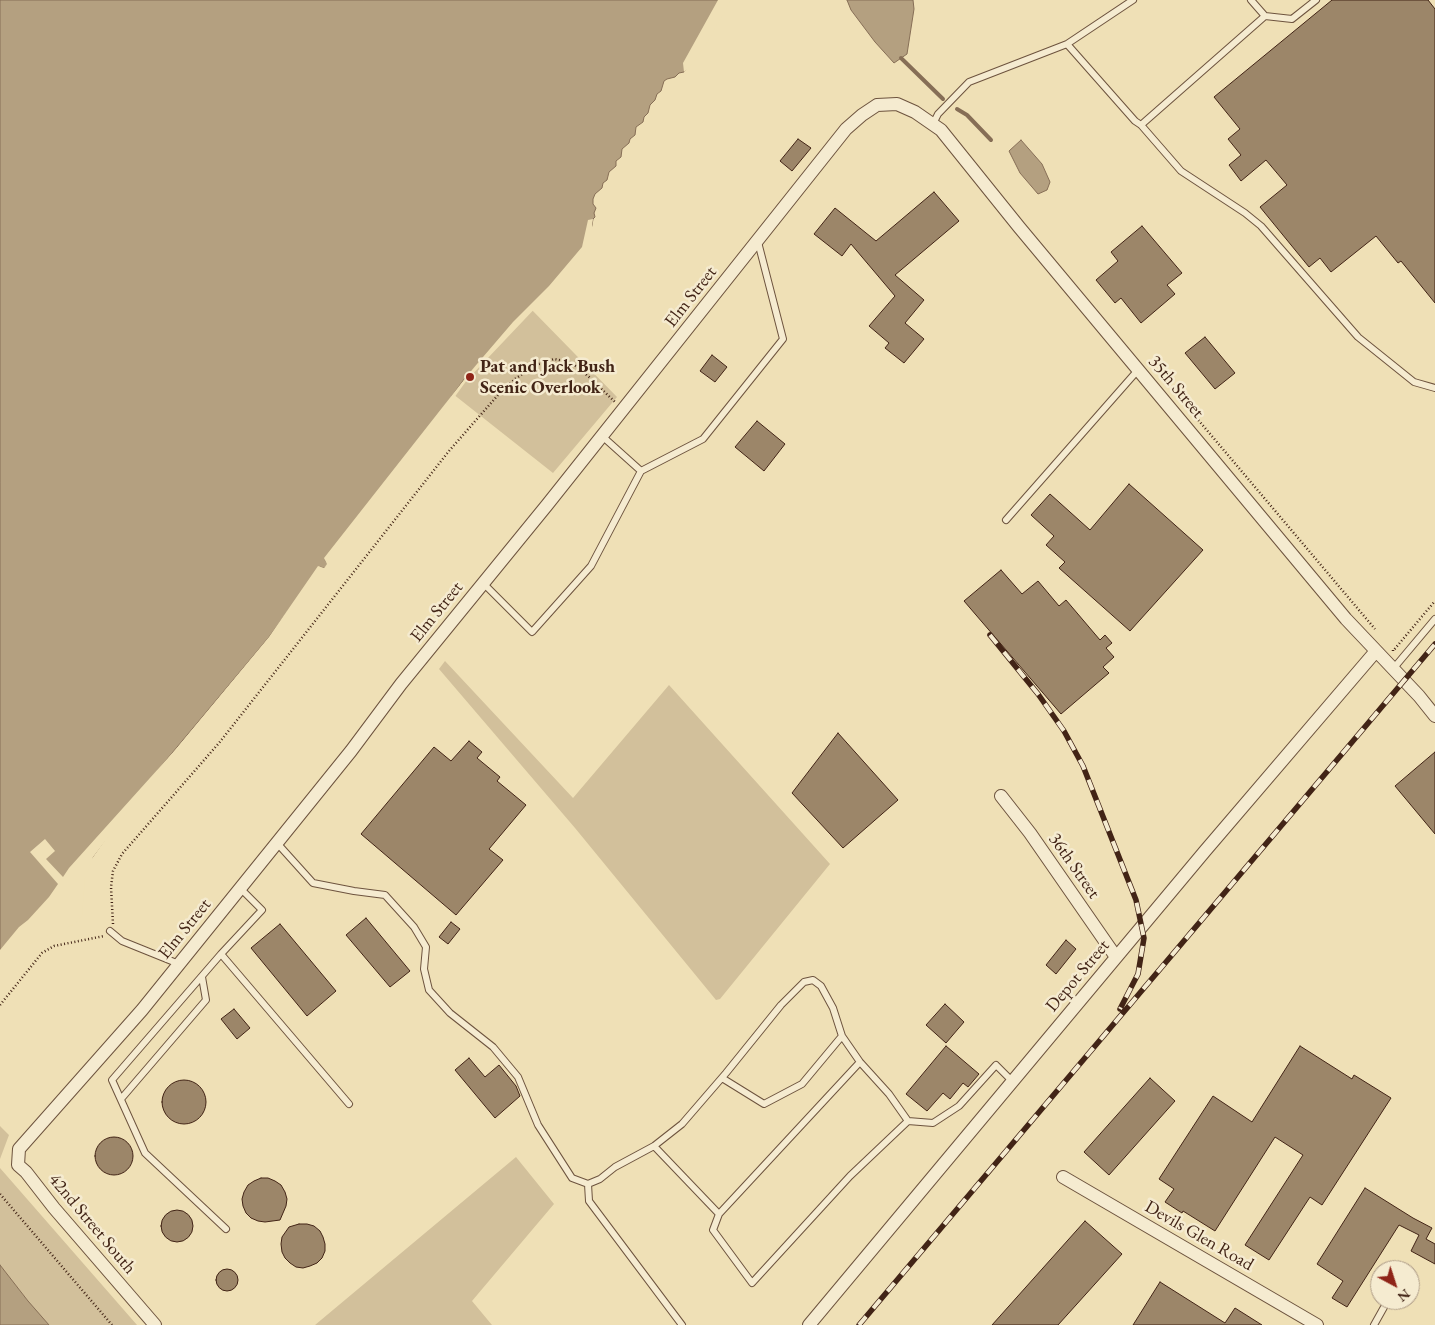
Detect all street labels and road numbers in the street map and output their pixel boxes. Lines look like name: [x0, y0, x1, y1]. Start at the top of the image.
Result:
street label: Elm Street: [660, 262, 722, 332]
street label: 35th Street: [1144, 351, 1208, 423]
street label: Elm Street: [406, 577, 468, 647]
street label: 36th Street: [1044, 829, 1104, 903]
street label: Elm Street: [154, 894, 216, 964]
street label: Depot Street: [1042, 935, 1114, 1017]
street label: 42nd Street South: [44, 1169, 140, 1279]
street label: Devils Glen Road: [1141, 1196, 1257, 1276]

